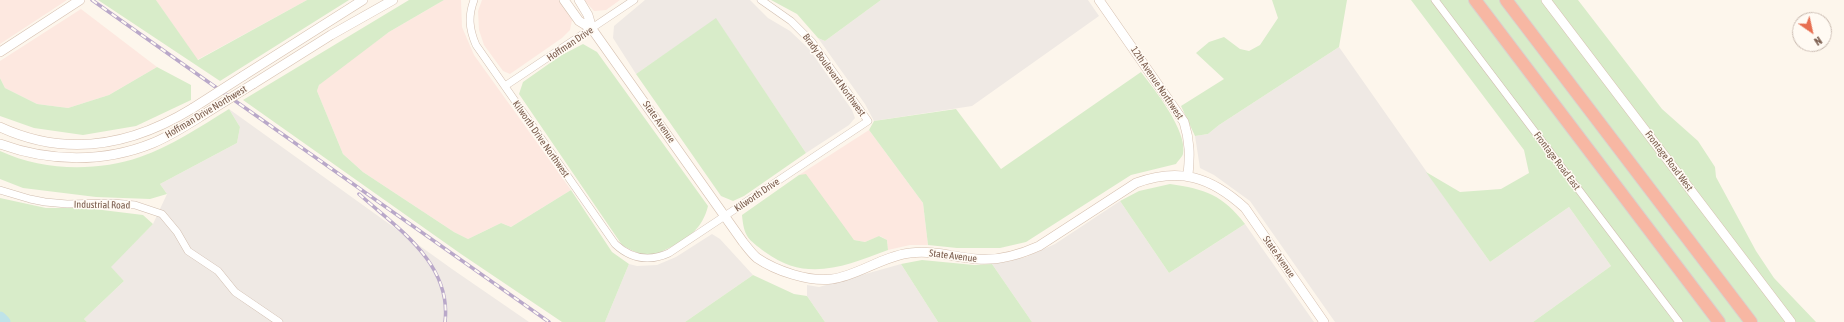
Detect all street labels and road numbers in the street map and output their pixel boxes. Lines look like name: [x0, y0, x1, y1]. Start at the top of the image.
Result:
street label: Hoffman Drive: [545, 24, 595, 64]
street label: Brady Boulevard Northwest: [800, 31, 868, 119]
street label: 12th Avenue Northwest: [1128, 44, 1186, 122]
street label: Hoffman Drive Northwest: [163, 83, 249, 141]
street label: Kilworth Drive Northwest: [510, 98, 572, 180]
street label: State Avenue: [640, 99, 678, 145]
street label: Frontage Road West: [1642, 129, 1696, 193]
street label: Frontage Road East: [1531, 130, 1583, 192]
street label: Kilworth Drive: [732, 176, 782, 214]
street label: Industrial Road: [74, 199, 130, 211]
street label: State Avenue: [1260, 234, 1298, 280]
street label: State Avenue: [928, 247, 978, 265]

